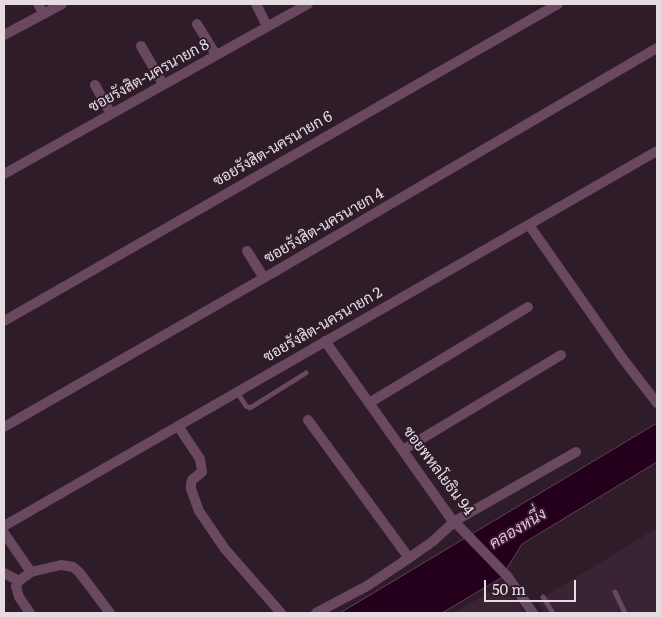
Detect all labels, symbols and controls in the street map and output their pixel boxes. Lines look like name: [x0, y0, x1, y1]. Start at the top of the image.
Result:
street label: ซอยรังสิต-นครนายก 8: [86, 35, 212, 117]
street label: ซอยรังสิต-นครนายก 6: [210, 108, 336, 190]
street label: ซอยรังสิต-นครนายก 4: [261, 184, 387, 268]
street label: ซอยรังสิต-นครนายก 2: [260, 284, 386, 366]
street label: ซอยพหลโยธิน 94: [399, 423, 477, 519]
water label: คลองหนึ่ง: [486, 504, 550, 554]
scale bar: [486, 570, 578, 602]
text: 50 m: [492, 577, 526, 600]

